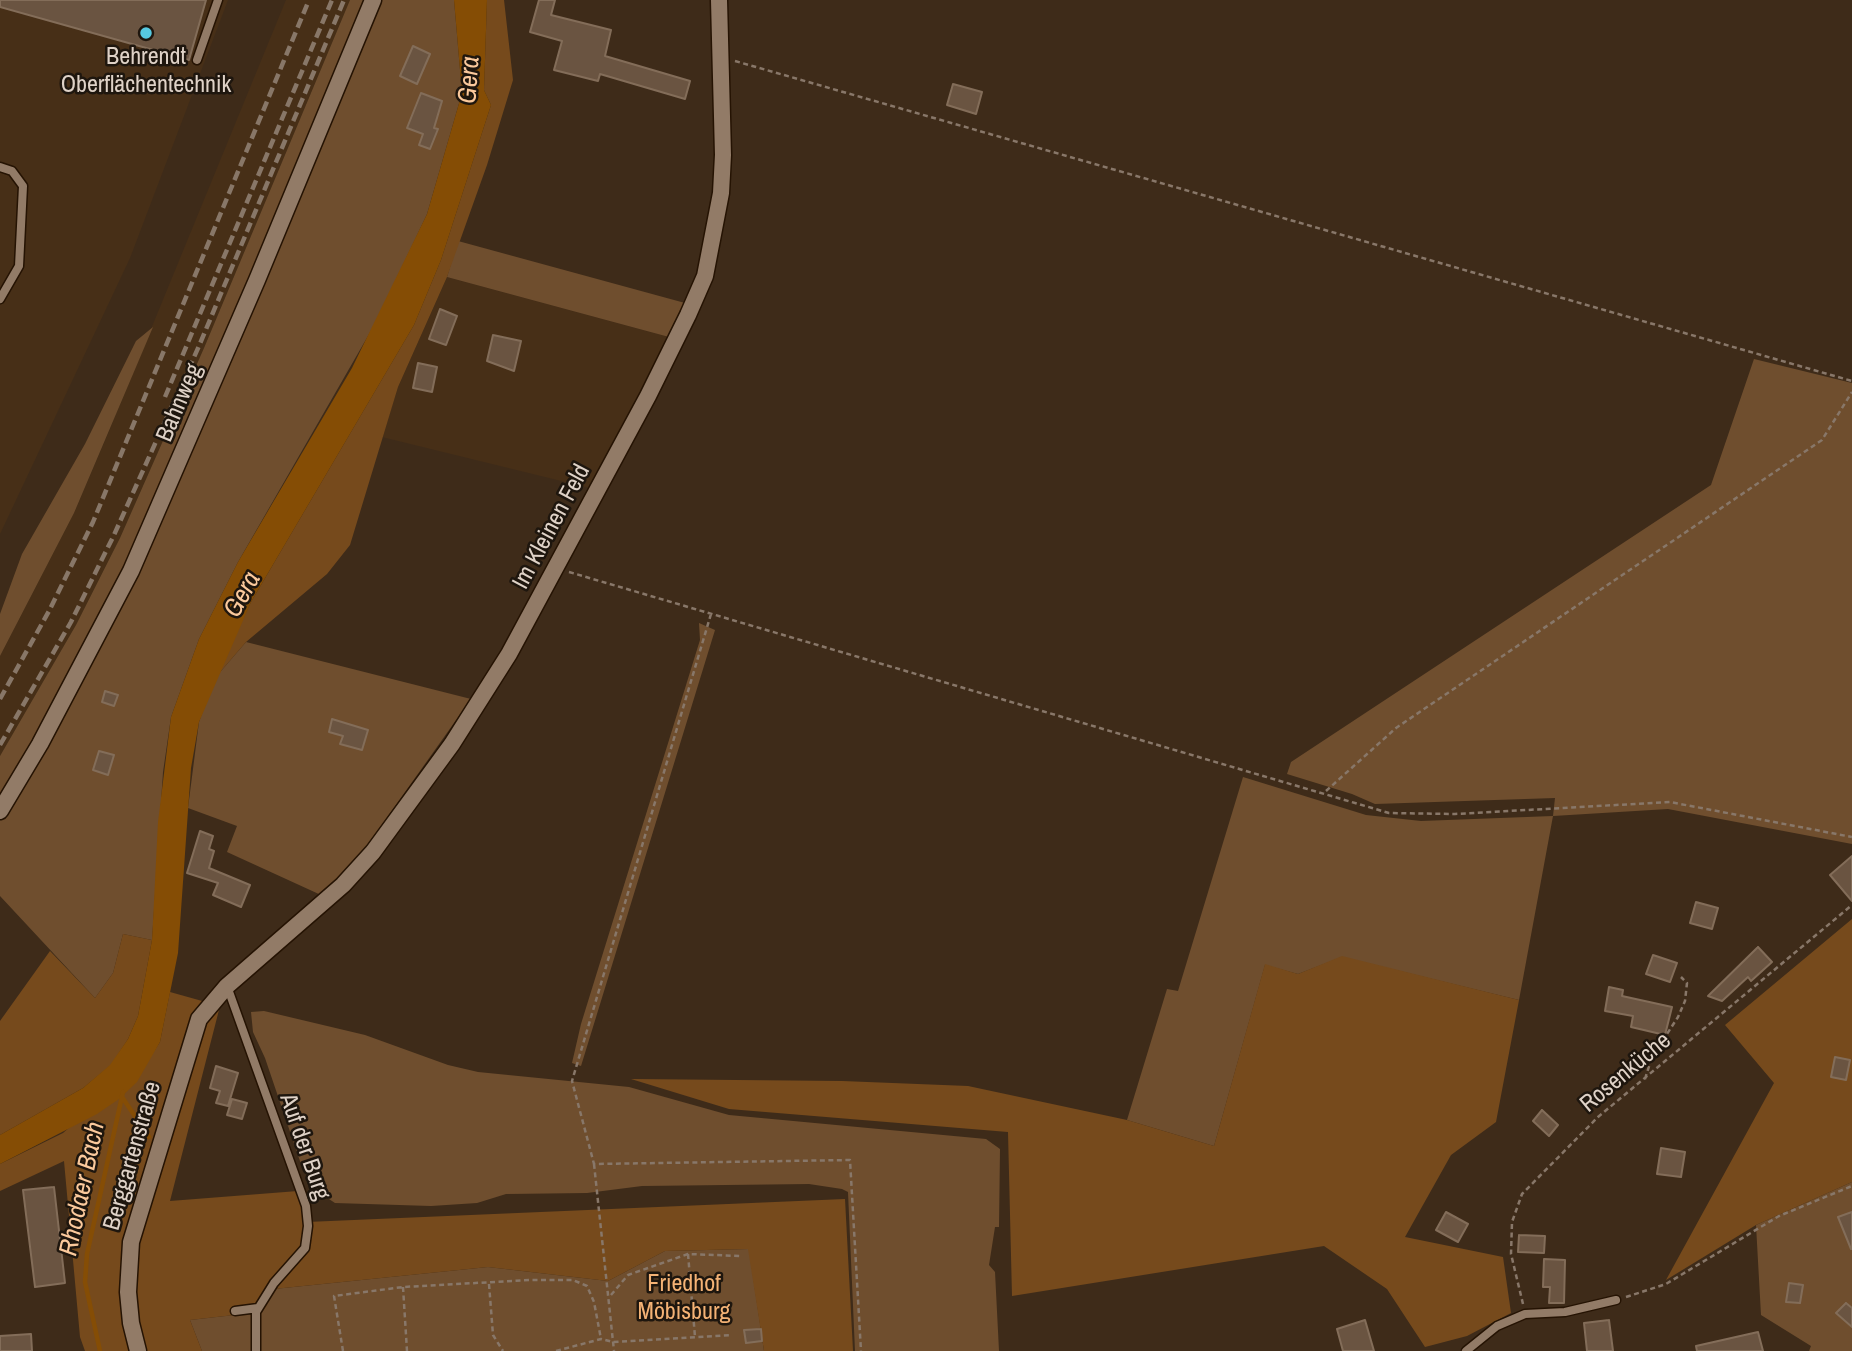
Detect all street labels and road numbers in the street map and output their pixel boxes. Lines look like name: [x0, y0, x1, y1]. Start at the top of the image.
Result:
street label: Bahnweg: [151, 360, 209, 446]
street label: Im Kleinen Feld: [507, 460, 597, 594]
street label: Rosenküche: [1575, 1027, 1677, 1119]
street label: Berggartenstraße: [98, 1078, 168, 1234]
street label: Auf der Burg: [272, 1090, 336, 1204]

